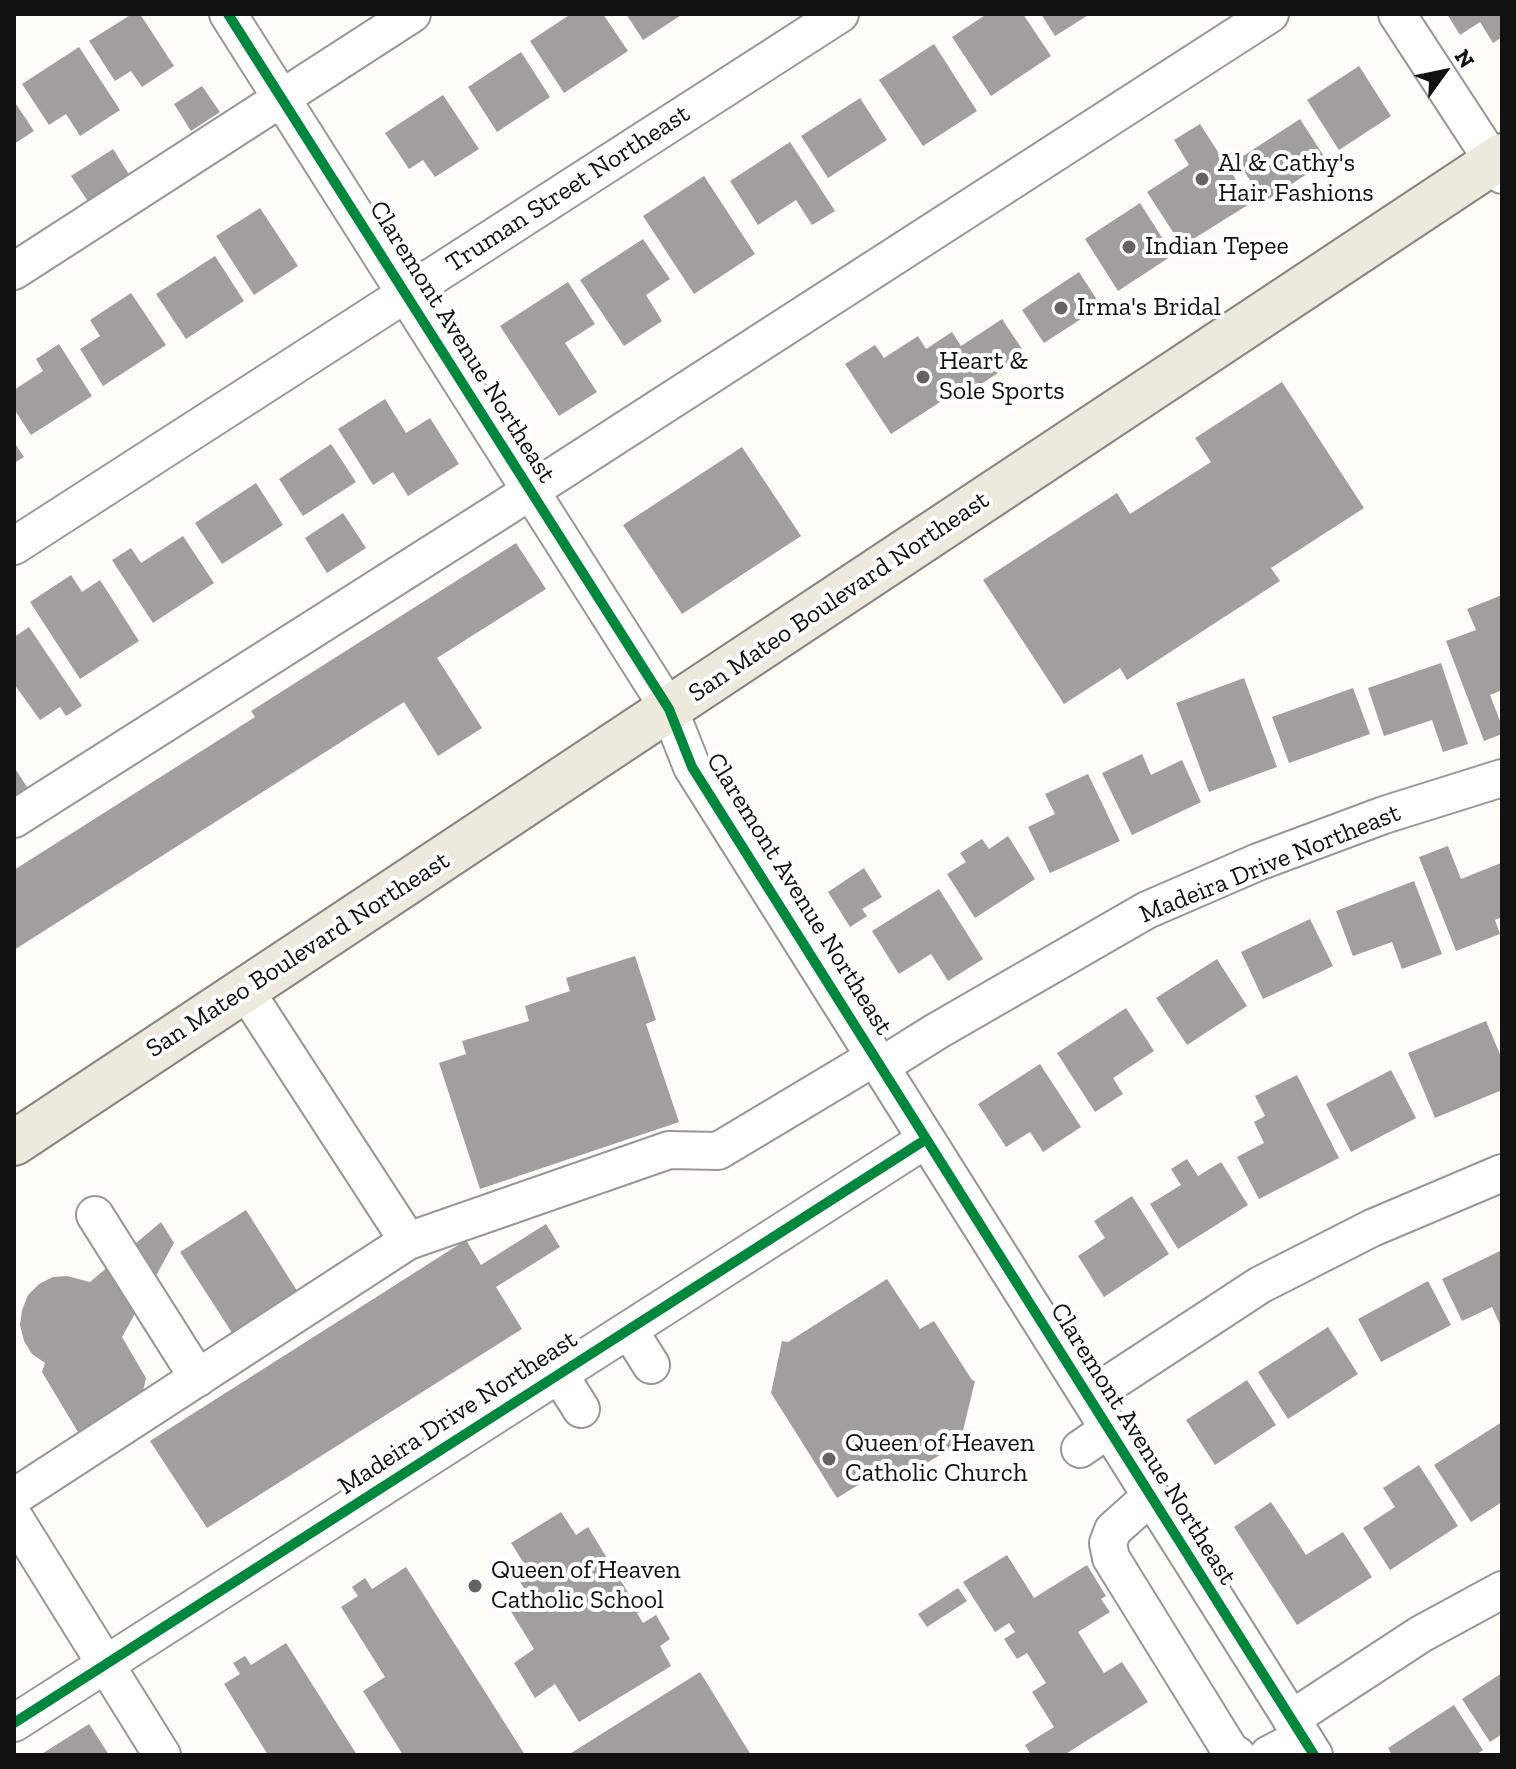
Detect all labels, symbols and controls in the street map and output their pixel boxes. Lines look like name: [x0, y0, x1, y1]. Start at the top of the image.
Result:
north arrow: [1404, 32, 1484, 112]
text: N: [1449, 44, 1480, 73]
street label: Truman Street Northeast: [440, 98, 696, 280]
place label: Al & Cathy's Hair Fashions: [1218, 148, 1374, 210]
marker: Al & Cathy's Hair Fashions: [1193, 170, 1211, 188]
street label: Claremont Avenue Northeast: [362, 195, 562, 489]
place label: Indian Tepee: [1145, 231, 1289, 263]
marker: Indian Tepee: [1120, 238, 1138, 256]
place label: Irma's Bridal: [1077, 292, 1221, 324]
marker: Irma's Bridal: [1052, 299, 1070, 317]
place label: Heart & Sole Sports: [939, 346, 1065, 408]
marker: Heart & Sole Sports: [914, 368, 932, 386]
street label: San Mateo Boulevard Northeast: [683, 485, 995, 709]
street label: Claremont Avenue Northeast: [699, 747, 899, 1041]
street label: Madeira Drive Northeast: [1135, 797, 1405, 931]
street label: San Mateo Boulevard Northeast: [140, 845, 456, 1065]
street label: Claremont Avenue Northeast: [1043, 1297, 1243, 1591]
street label: Madeira Drive Northeast: [333, 1324, 583, 1502]
place label: Queen of Heaven Catholic Church: [845, 1428, 1035, 1490]
marker: Queen of Heaven Catholic Church: [820, 1450, 838, 1468]
place label: Queen of Heaven Catholic School: [491, 1555, 681, 1616]
marker: Queen of Heaven Catholic School: [466, 1577, 484, 1595]

